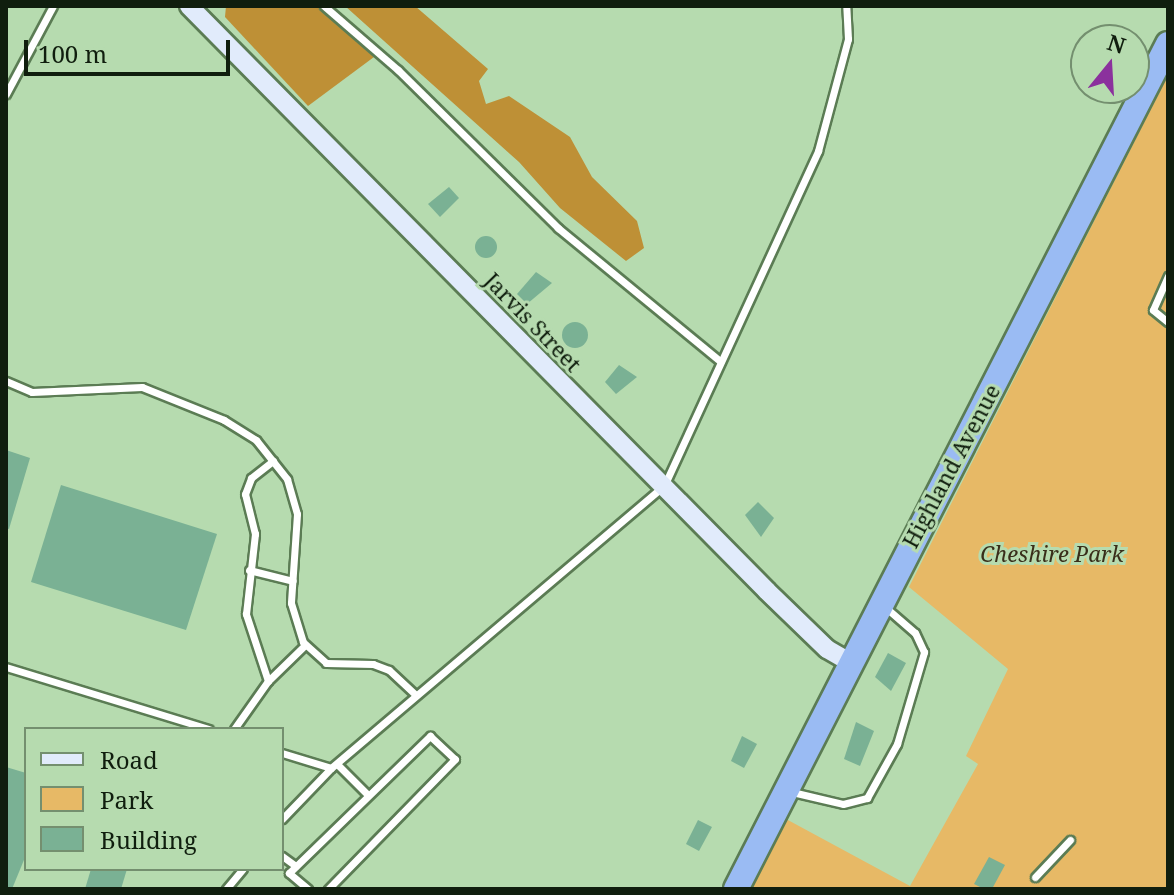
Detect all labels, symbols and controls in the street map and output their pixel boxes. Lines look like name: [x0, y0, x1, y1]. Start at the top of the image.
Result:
scale bar: [28, 24, 234, 74]
north arrow: [1070, 24, 1150, 104]
text: N: [1104, 26, 1130, 60]
text: 100 m: [38, 37, 107, 70]
street label: Jarvis Street: [479, 267, 587, 377]
street label: Highland Avenue: [897, 380, 1005, 552]
park label: Cheshire Park: [980, 541, 1124, 567]
legend: [24, 727, 284, 871]
text: Road: [100, 743, 158, 776]
text: Park: [100, 783, 153, 816]
text: Building: [100, 823, 197, 856]

